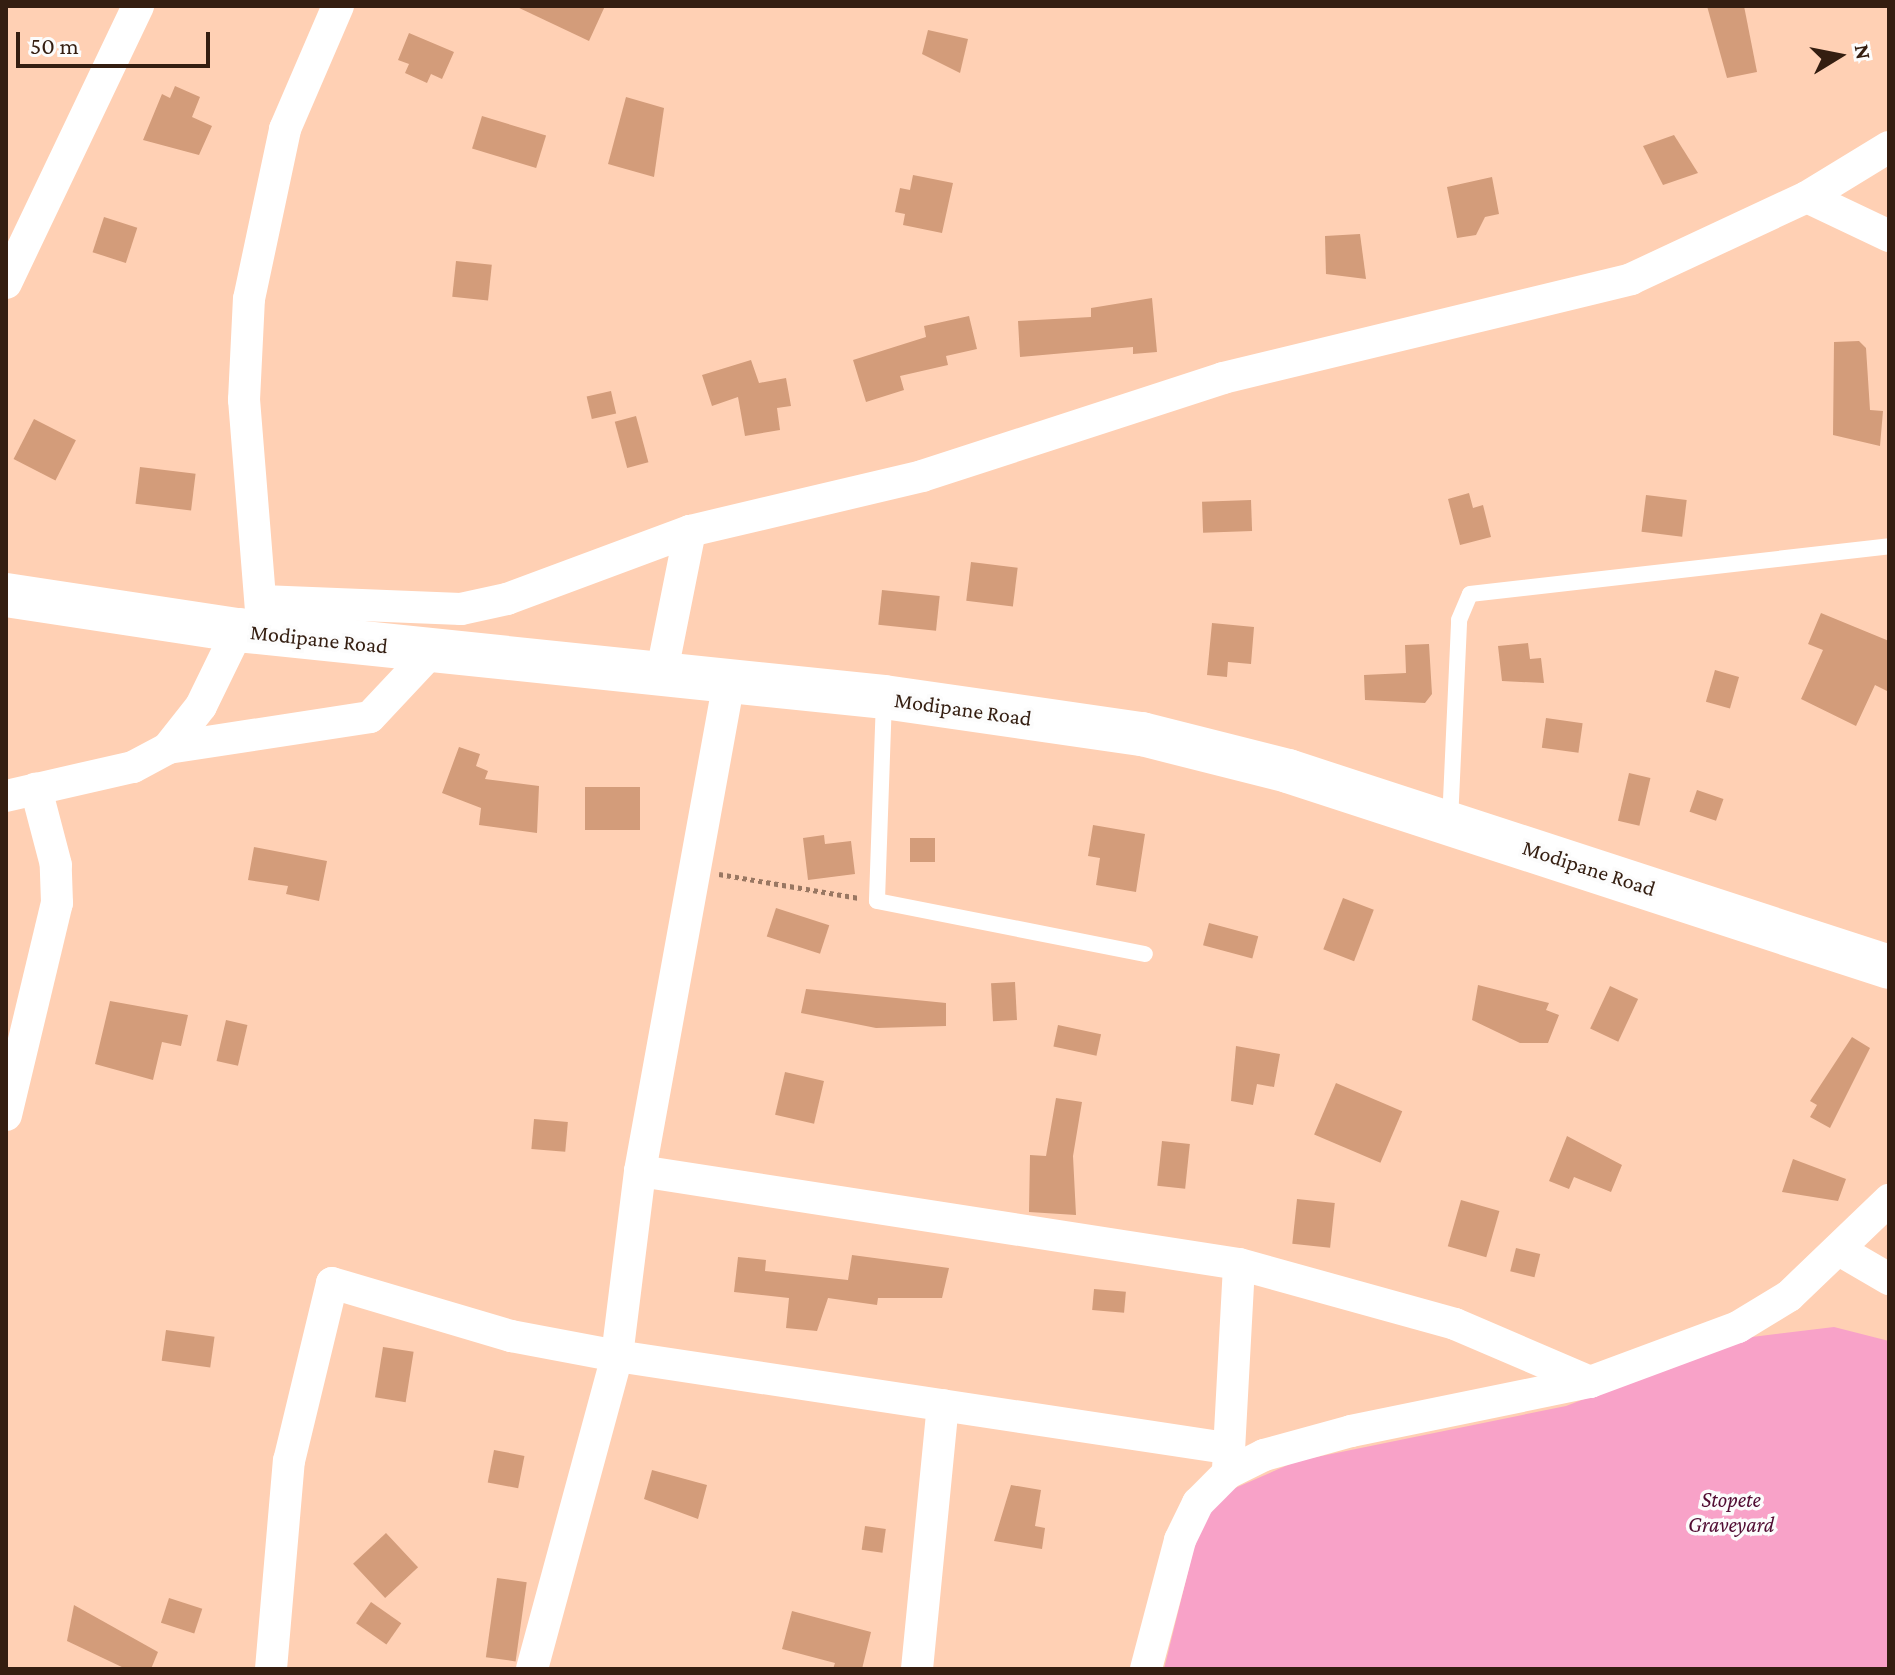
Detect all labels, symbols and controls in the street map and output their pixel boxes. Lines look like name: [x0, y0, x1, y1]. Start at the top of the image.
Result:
scale bar: [20, 16, 214, 66]
north arrow: [1799, 16, 1879, 96]
text: 50 m: [30, 32, 79, 59]
text: N: [1850, 42, 1877, 61]
street label: Modipane Road: [249, 619, 389, 659]
street label: Modipane Road: [893, 686, 1033, 732]
street label: Modipane Road: [1519, 834, 1659, 902]
park label: Stopete Graveyard: [1688, 1486, 1774, 1538]

